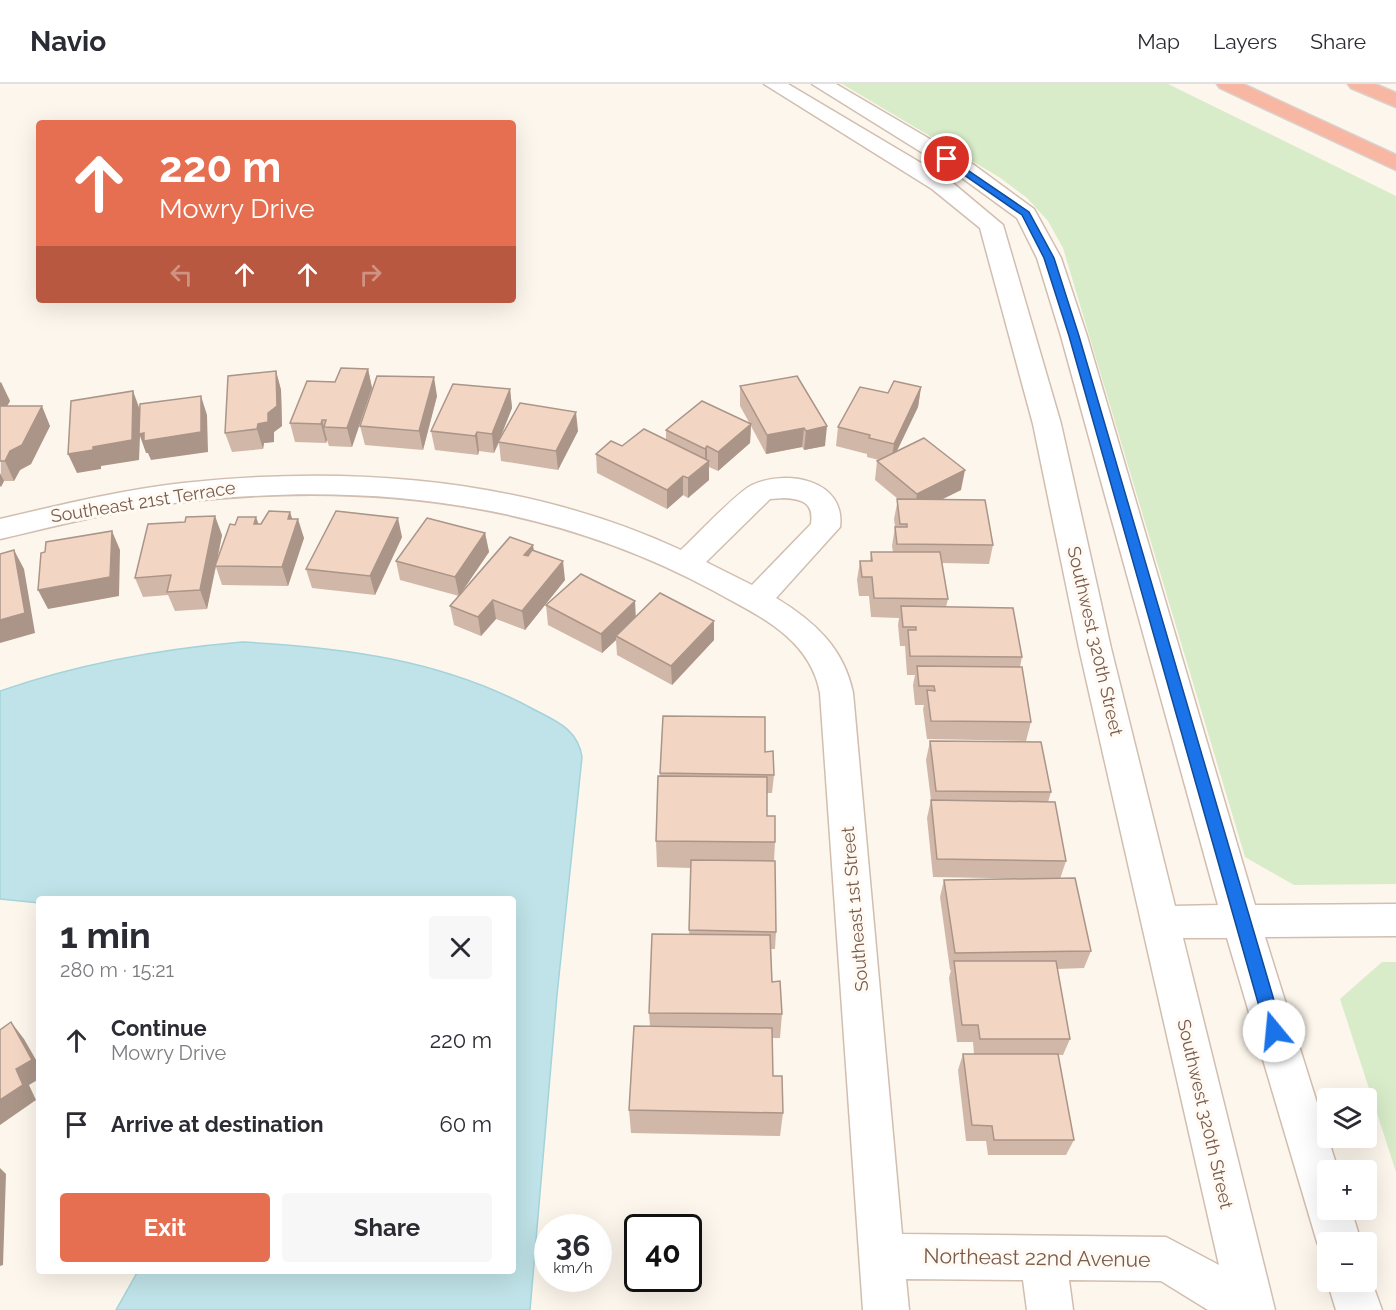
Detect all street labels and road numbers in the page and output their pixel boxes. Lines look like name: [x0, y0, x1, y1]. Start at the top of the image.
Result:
street label: Southeast 21st Terrace: [49, 476, 237, 526]
street label: Southwest 320th Street: [1063, 544, 1128, 738]
street label: Southeast 1st Street: [837, 826, 872, 992]
street label: Southwest 320th Street: [1173, 1017, 1238, 1211]
street label: Northeast 22nd Avenue: [923, 1243, 1151, 1272]

